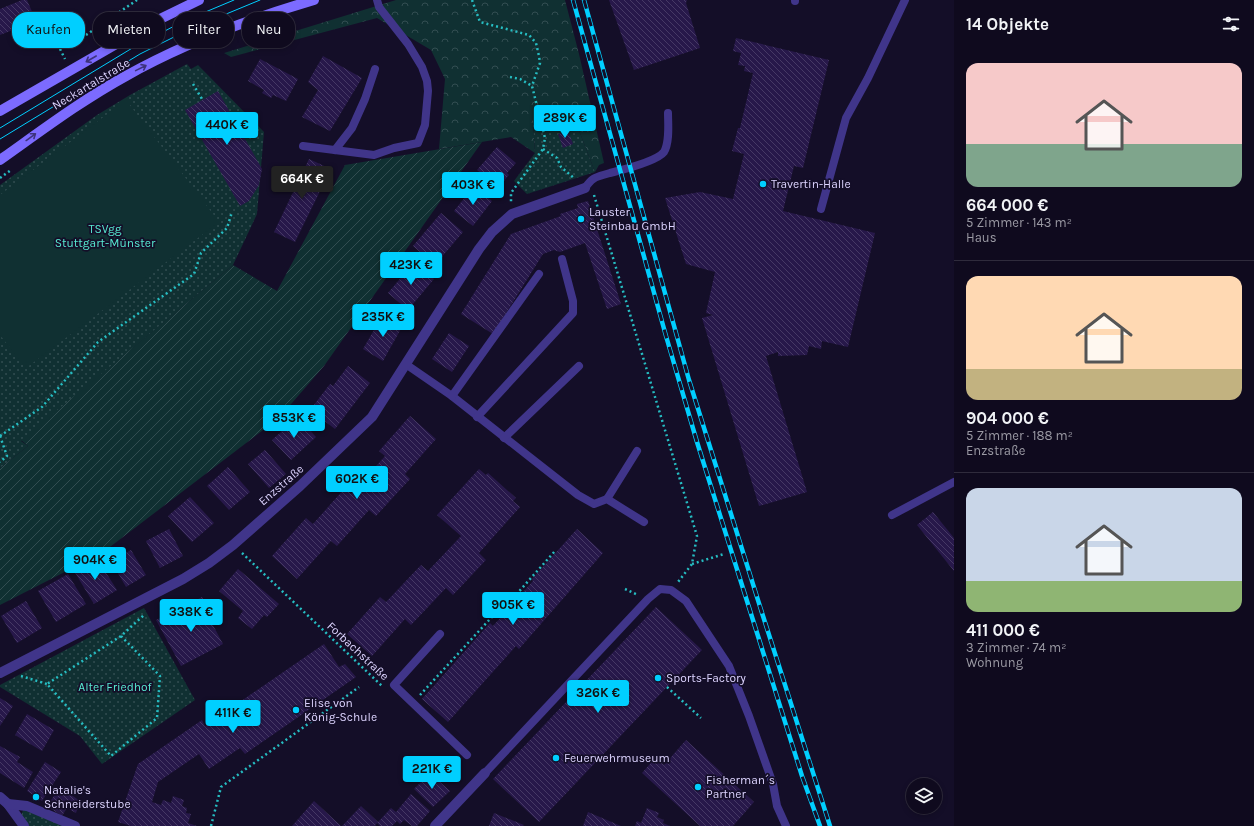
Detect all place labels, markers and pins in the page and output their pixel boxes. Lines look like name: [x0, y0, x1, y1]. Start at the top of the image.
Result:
pin: 289K €: [532, 105, 598, 139]
pin: 440K €: [194, 112, 260, 146]
pin: 664K €: [269, 166, 335, 200]
pin: 403K €: [440, 172, 506, 206]
place label: Travertin-Halle: [771, 177, 851, 191]
marker: Travertin-Halle: [758, 179, 768, 189]
place label: Lauster Steinbau GmbH: [589, 205, 676, 233]
marker: Lauster Steinbau GmbH: [576, 214, 586, 224]
pin: 423K €: [378, 252, 444, 286]
pin: 235K €: [350, 304, 416, 338]
pin: 853K €: [261, 405, 327, 439]
pin: 602K €: [324, 466, 390, 500]
pin: 904K €: [62, 547, 128, 581]
pin: 905K €: [480, 592, 546, 626]
pin: 338K €: [158, 599, 224, 633]
place label: Sports-Factory: [666, 671, 746, 685]
marker: Sports-Factory: [653, 673, 663, 683]
pin: 326K €: [565, 680, 631, 714]
place label: Elise von König-Schule: [304, 696, 377, 724]
pin: 411K €: [200, 700, 266, 734]
marker: Elise von König-Schule: [291, 705, 301, 715]
place label: Feuerwehrmuseum: [564, 751, 670, 765]
marker: Feuerwehrmuseum: [551, 753, 561, 763]
pin: 221K €: [399, 756, 465, 790]
place label: Fisherman´s Partner: [706, 773, 775, 801]
marker: Fisherman´s Partner: [693, 782, 703, 792]
place label: Natalie's Schneiderstube: [44, 783, 131, 811]
marker: Natalie's Schneiderstube: [31, 792, 41, 802]

